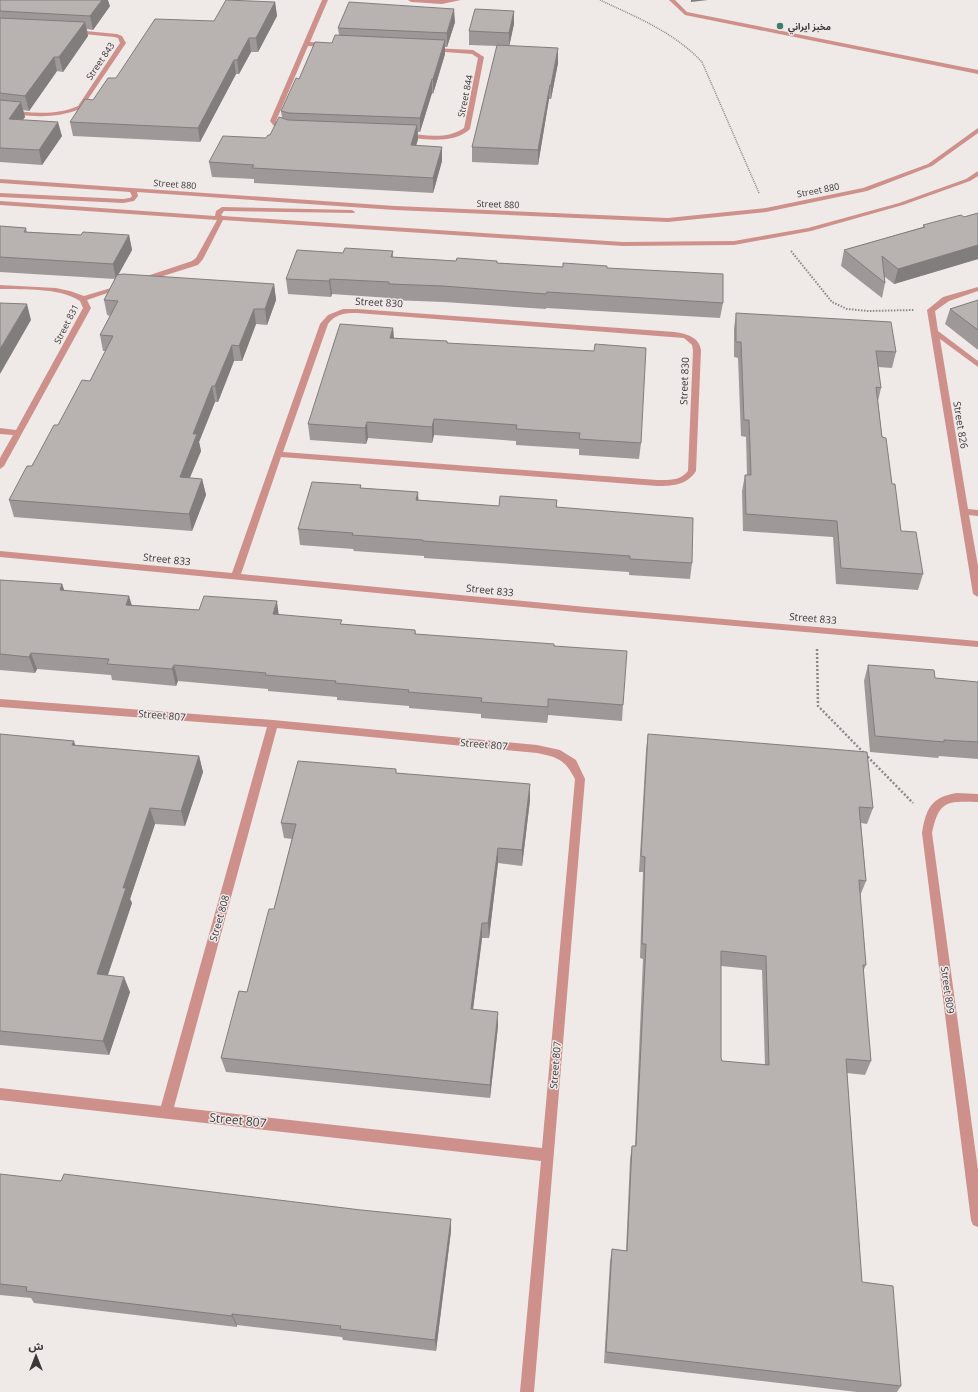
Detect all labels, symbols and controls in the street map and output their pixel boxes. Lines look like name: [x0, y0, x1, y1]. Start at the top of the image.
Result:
place label: مخبز ايراني: [788, 20, 831, 35]
marker: مخبز ايراني: [775, 21, 785, 31]
street label: Street 843: [83, 40, 117, 82]
street label: Street 844: [454, 74, 476, 118]
street label: Street 880: [153, 176, 197, 192]
street label: Street 880: [796, 180, 840, 200]
street label: Street 880: [476, 197, 520, 211]
street label: Street 830: [355, 294, 403, 310]
street label: Street 831: [50, 302, 82, 346]
street label: Street 830: [676, 357, 692, 405]
street label: Street 826: [950, 400, 972, 450]
street label: Street 833: [143, 550, 192, 568]
street label: Street 833: [466, 581, 515, 599]
street label: Street 833: [789, 609, 838, 627]
street label: Street 807: [138, 706, 187, 724]
street label: Street 807: [460, 735, 509, 753]
street label: Street 808: [206, 893, 232, 943]
street label: Street 809: [938, 965, 958, 1015]
street label: Street 807: [546, 1040, 564, 1089]
street label: Street 807: [209, 1109, 267, 1131]
north arrow: [16, 1336, 56, 1376]
text: ش: [28, 1338, 44, 1353]

